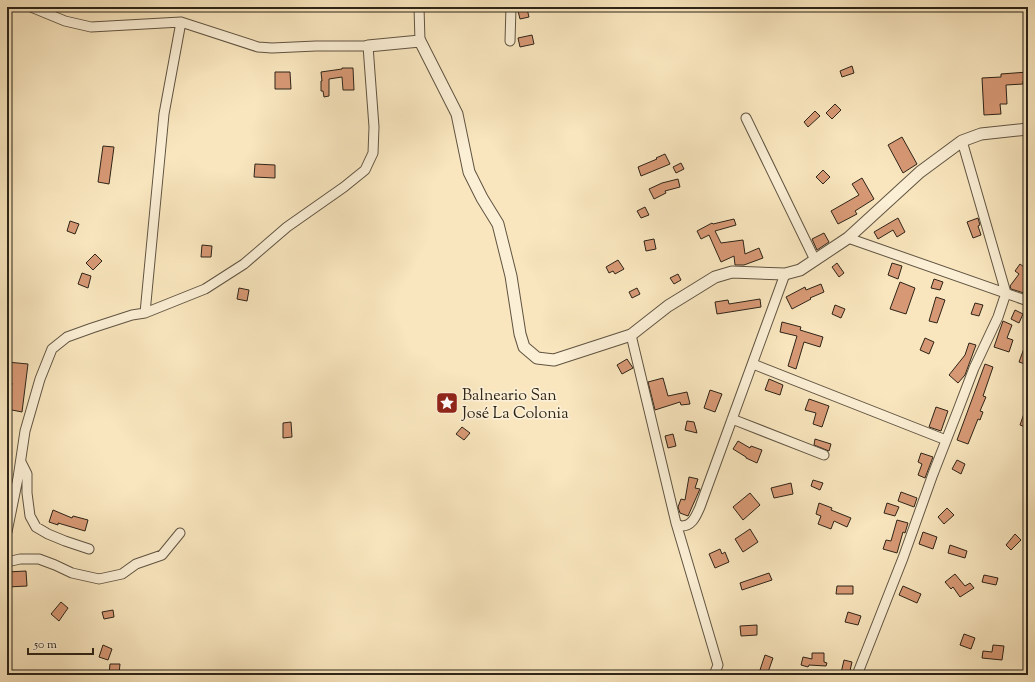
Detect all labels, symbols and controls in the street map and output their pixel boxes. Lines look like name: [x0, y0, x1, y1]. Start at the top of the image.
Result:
place label: Balneario San José La Colonia: [461, 385, 569, 426]
place icon: Balneario San José La Colonia: [434, 390, 460, 416]
scale bar: [28, 630, 93, 656]
text: 50 m: [33, 636, 57, 654]

